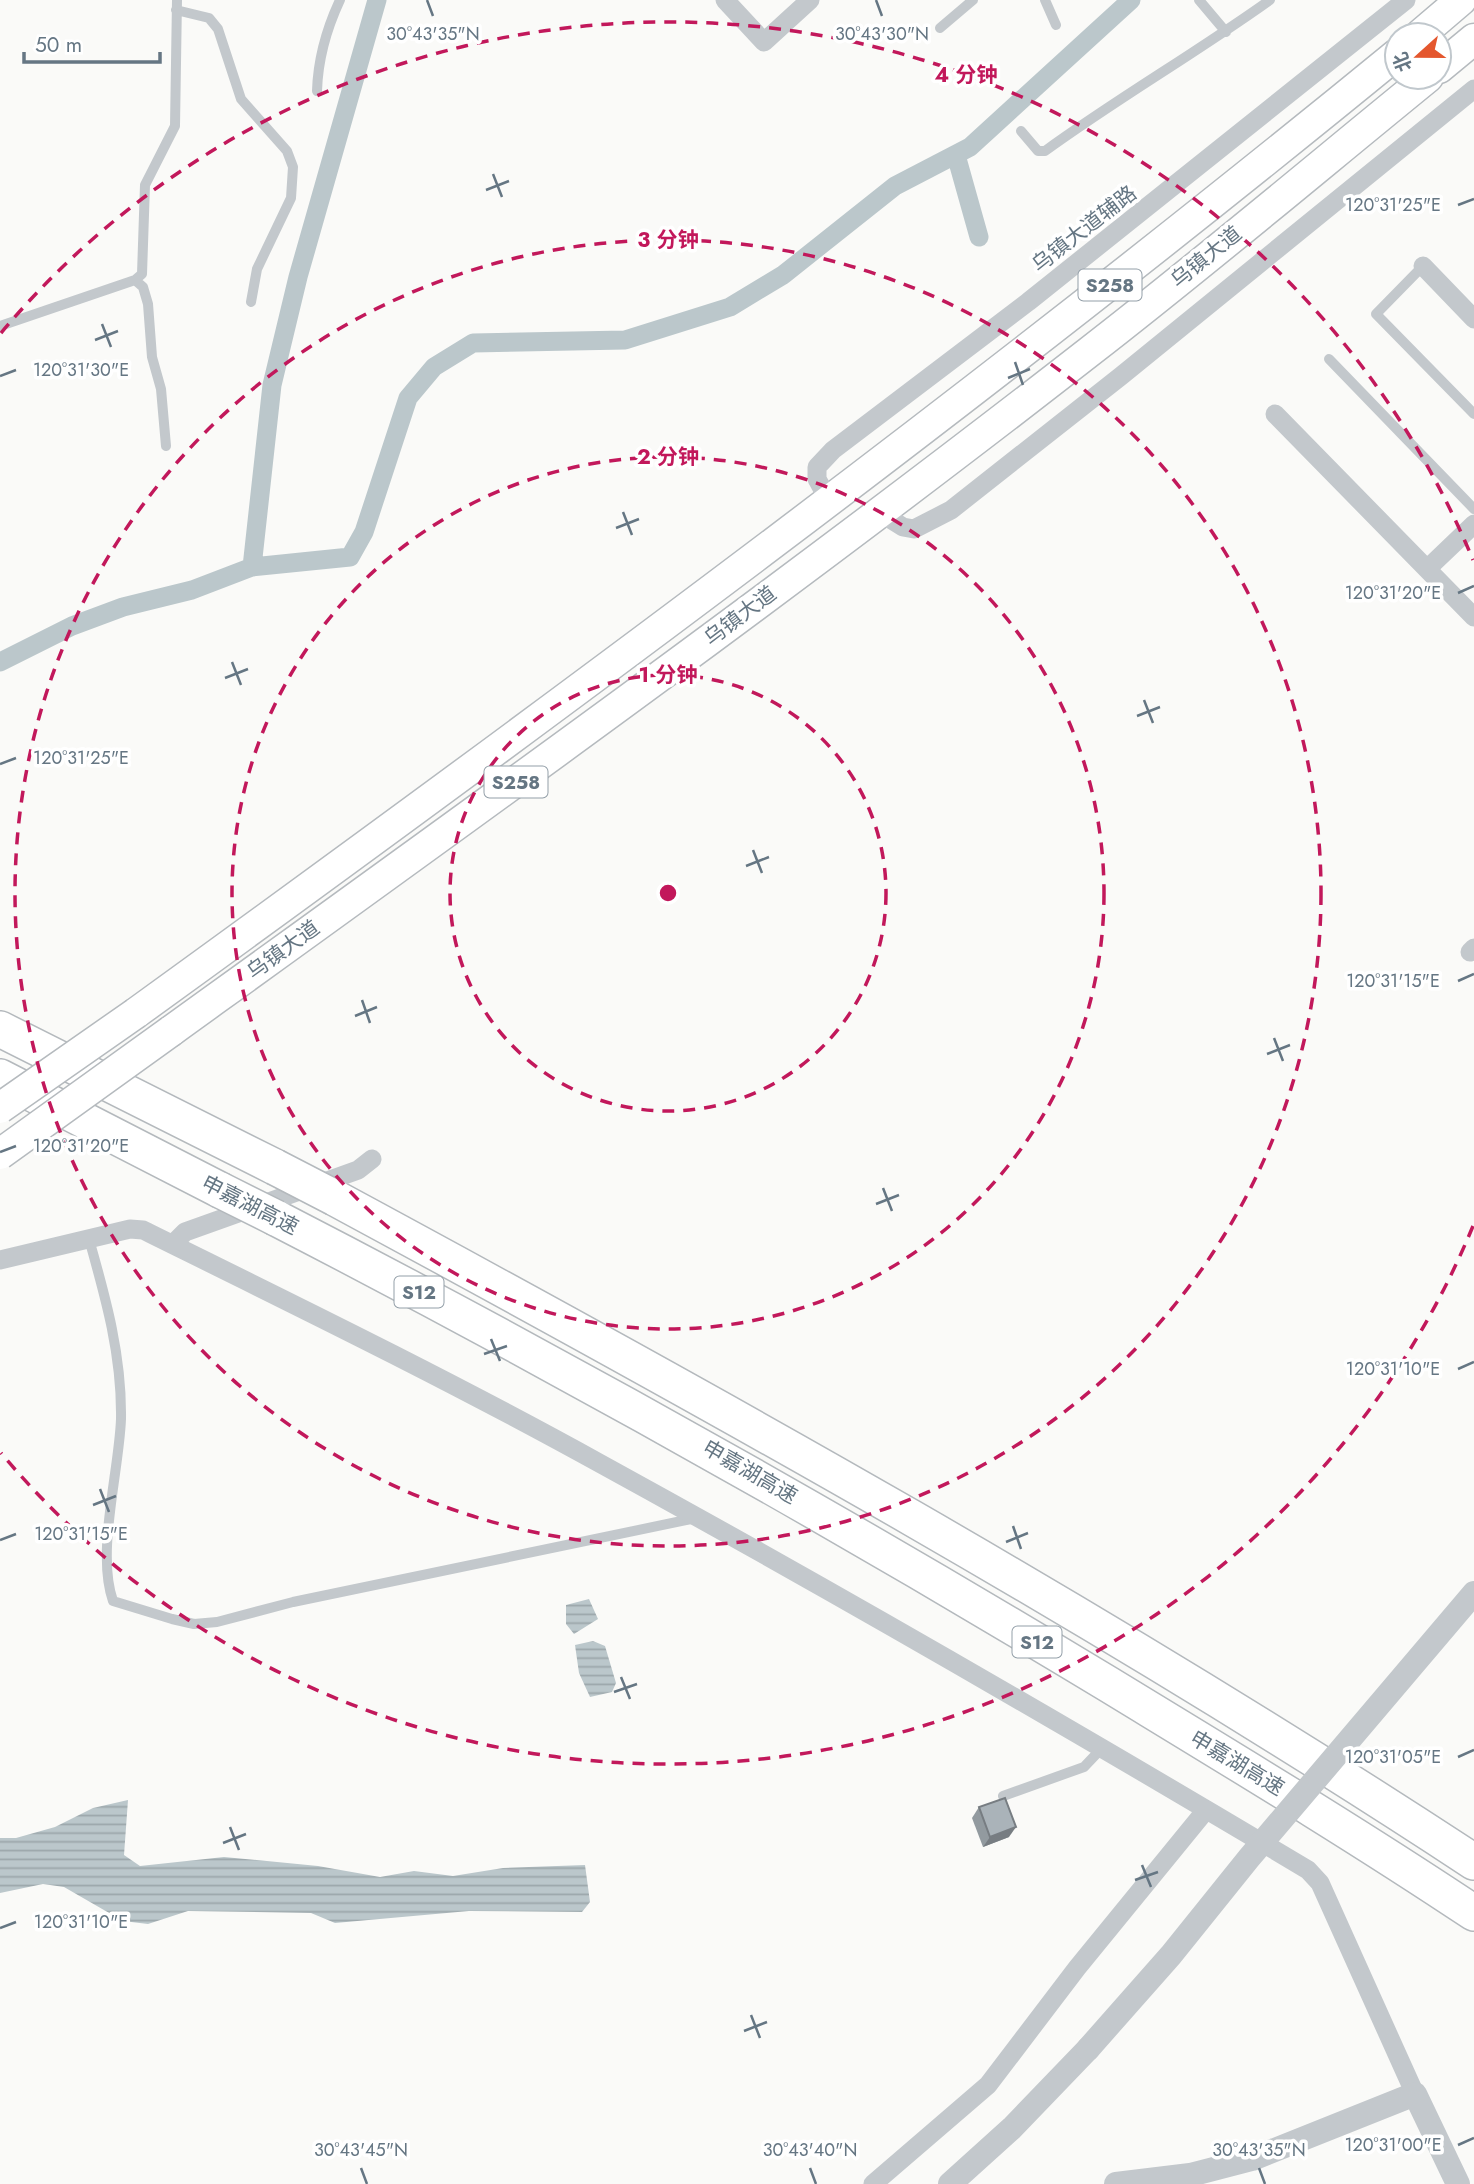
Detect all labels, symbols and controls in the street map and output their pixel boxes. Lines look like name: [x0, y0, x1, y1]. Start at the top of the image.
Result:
scale bar: [24, 21, 161, 65]
text: 30°43'35"N: [386, 21, 480, 47]
text: 30°43'30"N: [835, 21, 929, 47]
north arrow: [1383, 21, 1453, 91]
text: 50 m: [35, 30, 82, 60]
text: 北: [1387, 48, 1419, 76]
text: 4 分钟: [935, 60, 997, 90]
street label: 乌镇大道辅路: [1025, 178, 1143, 280]
text: 120°31'25"E: [1345, 192, 1441, 218]
street label: 乌镇大道: [1164, 219, 1248, 295]
text: 3 分钟: [637, 225, 699, 255]
road number: S258: [1078, 270, 1142, 300]
text: 120°31'30"E: [33, 357, 129, 383]
text: 2 分钟: [637, 442, 699, 472]
street label: 乌镇大道: [697, 579, 783, 653]
text: 120°31'20"E: [1345, 580, 1441, 606]
text: 1 分钟: [639, 660, 698, 690]
text: 120°31'25"E: [33, 745, 129, 771]
road number: S258: [484, 766, 548, 797]
centre of rings: [656, 881, 680, 905]
street label: 乌镇大道: [240, 913, 326, 987]
text: 120°31'15"E: [1346, 968, 1440, 994]
text: 120°31'20"E: [33, 1133, 129, 1159]
street label: 申嘉湖高速: [196, 1168, 304, 1242]
road number: S12: [394, 1276, 444, 1308]
text: 120°31'10"E: [1346, 1356, 1440, 1382]
street label: 申嘉湖高速: [697, 1433, 803, 1511]
text: 120°31'15"E: [34, 1521, 128, 1547]
road number: S12: [1012, 1626, 1062, 1658]
street label: 申嘉湖高速: [1184, 1723, 1290, 1803]
text: 120°31'05"E: [1345, 1744, 1441, 1770]
text: 120°31'10"E: [34, 1909, 128, 1935]
text: 120°31'00"E: [1344, 2132, 1442, 2158]
text: 30°43'45"N: [314, 2137, 408, 2163]
text: 30°43'40"N: [763, 2137, 857, 2163]
text: 30°43'35"N: [1212, 2137, 1306, 2163]

